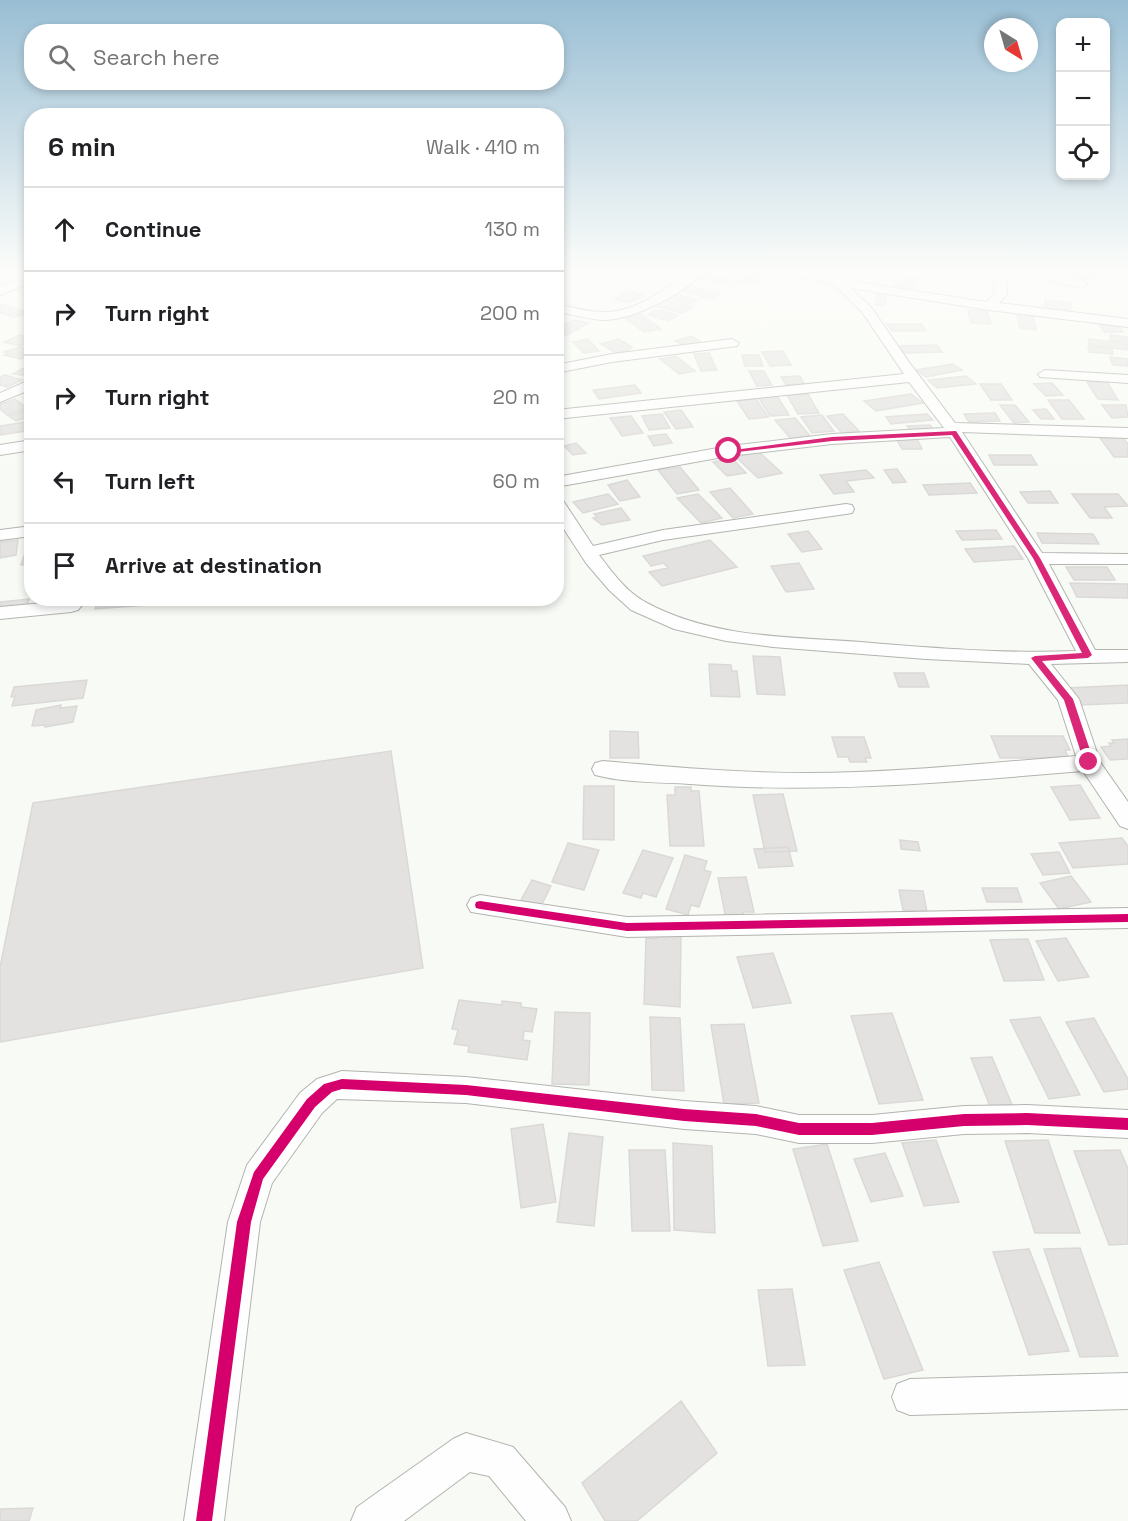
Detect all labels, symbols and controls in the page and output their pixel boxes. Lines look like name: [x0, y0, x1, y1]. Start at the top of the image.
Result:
north arrow: [984, 18, 1038, 72]
map controls: [1056, 18, 1110, 180]
button: +: [1056, 18, 1110, 72]
search box: [24, 24, 564, 90]
icon: search: [45, 41, 78, 74]
text: Search here: [93, 43, 220, 71]
button: −: [1056, 72, 1110, 126]
button: locate: [1056, 126, 1110, 180]
text: 6 min: [48, 130, 116, 164]
text: Walk · 410 m: [426, 134, 540, 160]
icon: ahead: [48, 213, 81, 246]
text: Continue: [105, 215, 201, 243]
text: 130 m: [484, 216, 540, 242]
icon: right: [48, 297, 81, 330]
text: Turn right: [105, 299, 210, 327]
text: 200 m: [480, 300, 540, 326]
icon: right: [48, 381, 81, 414]
text: Turn right: [105, 383, 210, 411]
text: 20 m: [493, 384, 540, 410]
route start: [715, 437, 741, 463]
icon: left: [48, 465, 81, 498]
text: Turn left: [105, 467, 195, 495]
text: 60 m: [493, 468, 540, 494]
icon: arrive: [48, 549, 81, 582]
text: Arrive at destination: [105, 551, 322, 579]
route end: [1075, 748, 1101, 774]

